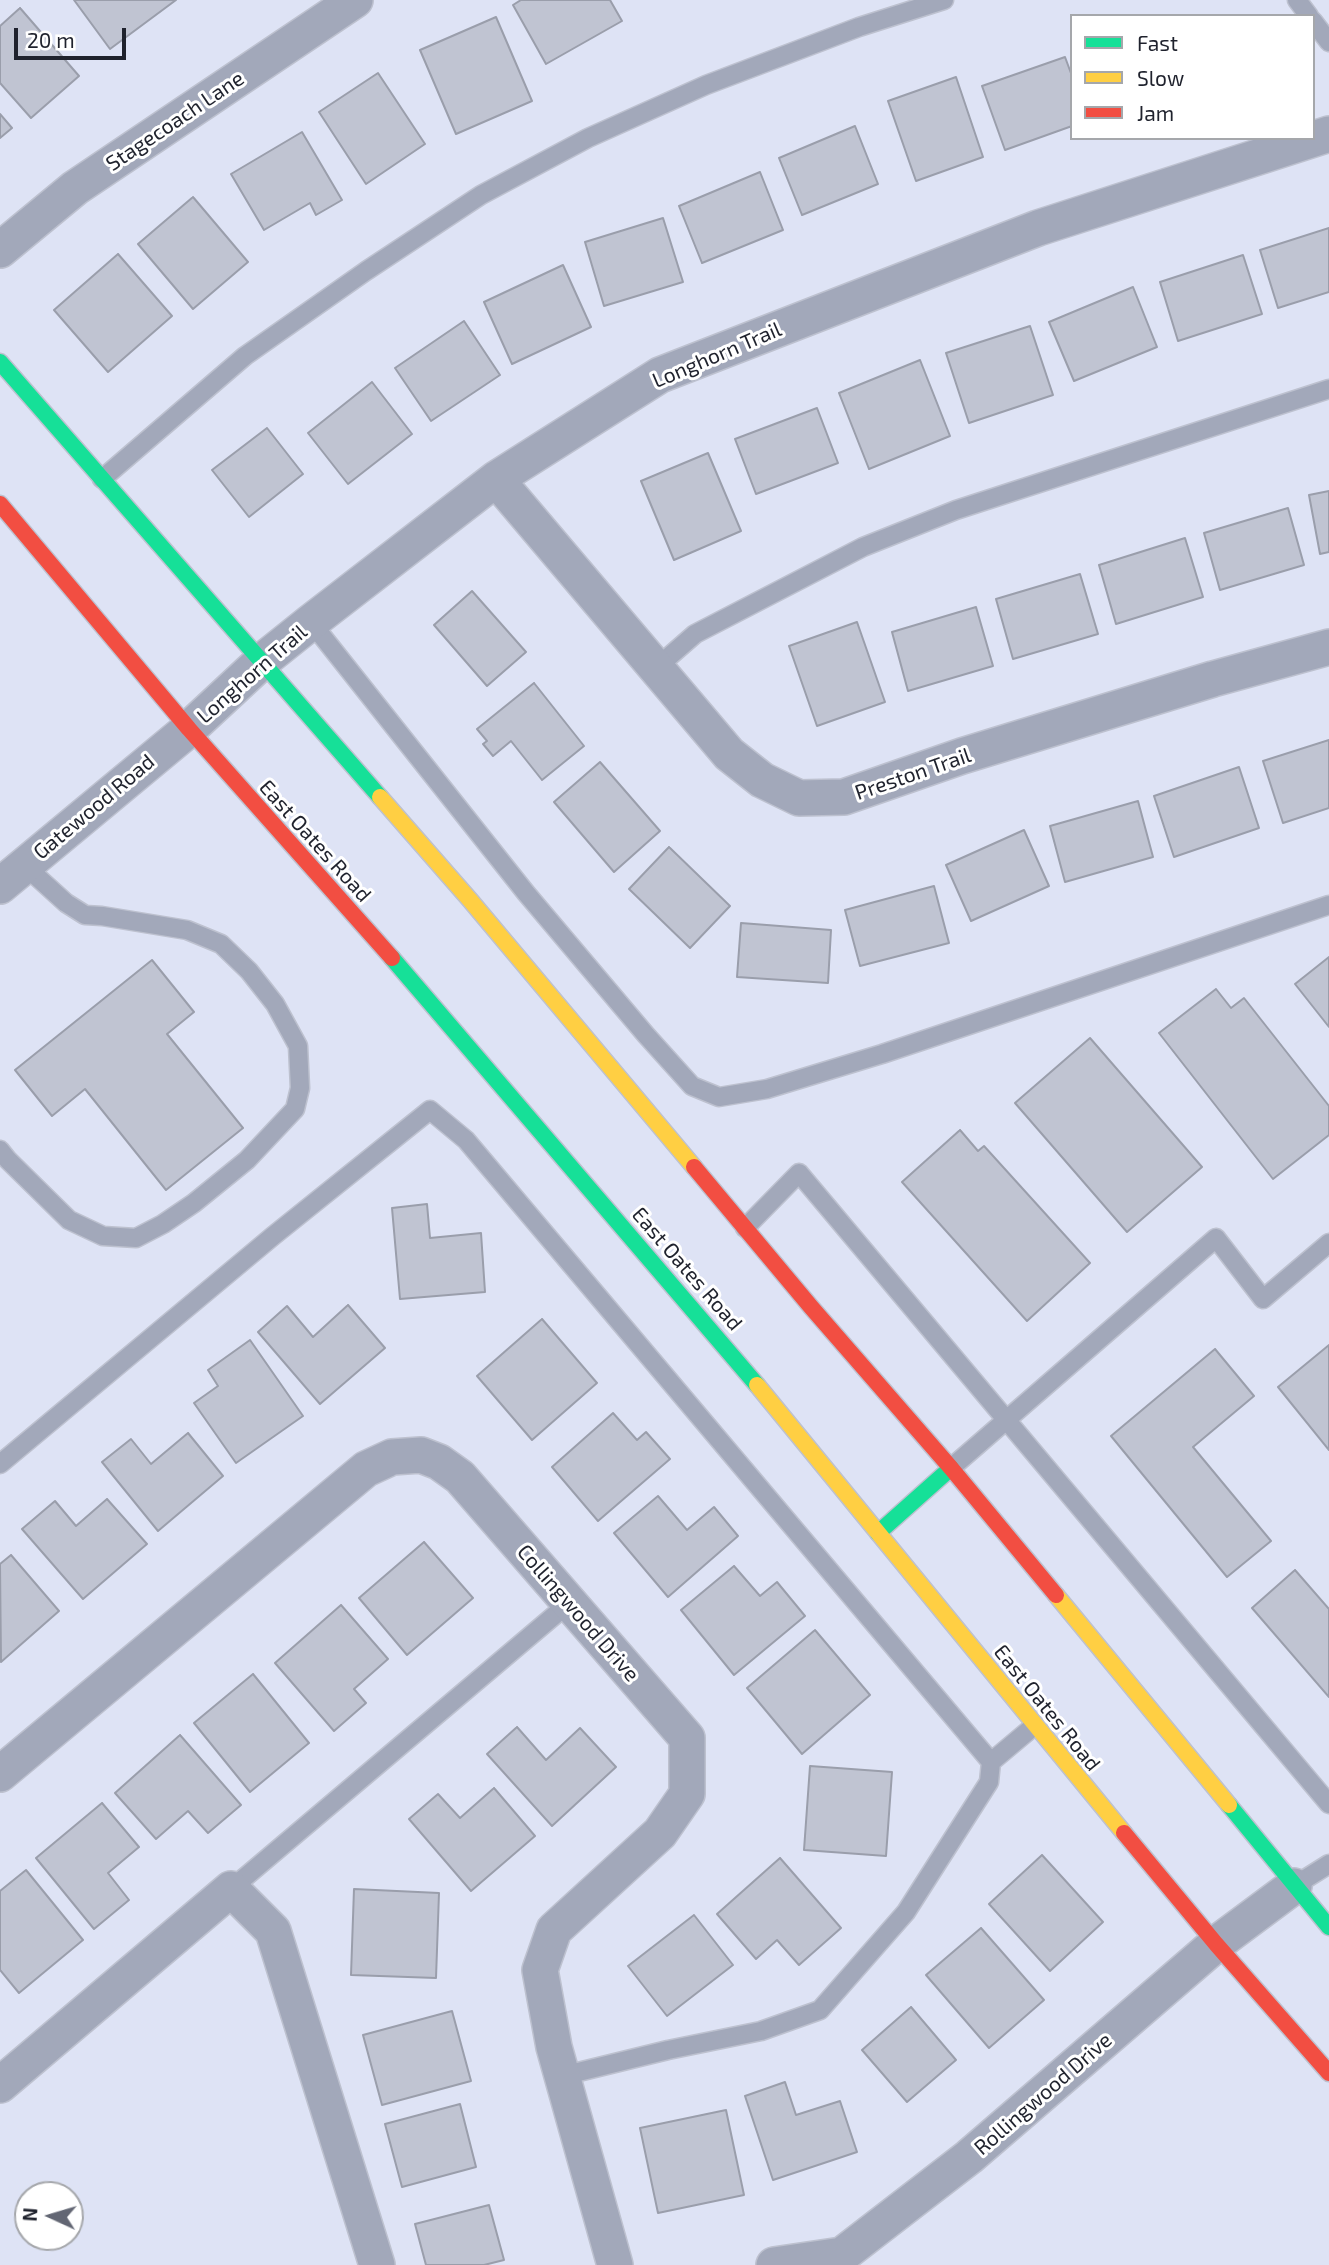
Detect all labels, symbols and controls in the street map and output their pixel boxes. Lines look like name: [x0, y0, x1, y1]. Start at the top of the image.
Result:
scale bar: [18, 14, 130, 58]
legend: [1070, 14, 1315, 140]
text: 20 m: [27, 27, 75, 52]
text: Fast: [1137, 30, 1178, 55]
text: Slow: [1137, 65, 1184, 90]
street label: Stagecoach Lane: [101, 66, 249, 176]
text: Jam: [1137, 100, 1174, 125]
street label: Longhorn Trail: [649, 317, 785, 393]
street label: Longhorn Trail: [192, 619, 312, 729]
street label: Preston Trail: [852, 742, 974, 806]
street label: Gatewood Road: [28, 749, 160, 865]
street label: East Oates Road: [254, 775, 376, 907]
street label: East Oates Road: [627, 1202, 747, 1336]
street label: Collingwood Drive: [512, 1539, 644, 1687]
street label: East Oates Road: [988, 1640, 1106, 1776]
street label: Rollingwood Drive: [969, 2027, 1117, 2161]
north arrow: [14, 2181, 84, 2251]
text: N: [18, 2207, 41, 2222]

